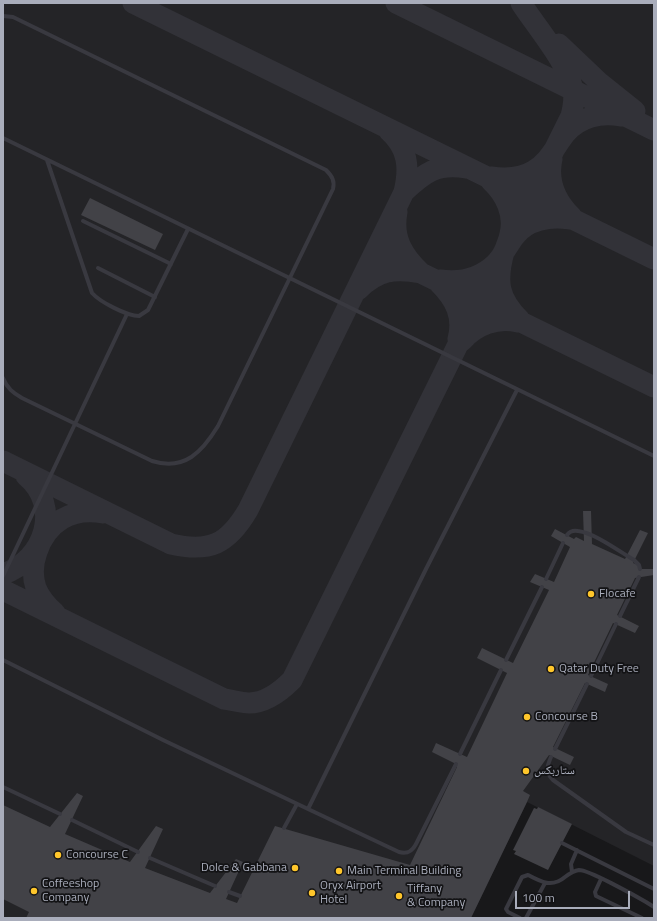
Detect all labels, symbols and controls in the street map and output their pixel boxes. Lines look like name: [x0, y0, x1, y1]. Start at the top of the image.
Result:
place label: Flocafe: [599, 587, 636, 601]
marker: Flocafe: [586, 589, 596, 599]
place label: Qatar Duty Free: [559, 662, 639, 676]
marker: Qatar Duty Free: [546, 664, 556, 674]
place label: Concourse B: [535, 710, 598, 724]
marker: Concourse B: [522, 712, 532, 722]
place label: ستاربكس: [534, 764, 575, 778]
marker: ستاربكس: [521, 766, 531, 776]
place label: Concourse C: [66, 848, 128, 862]
marker: Concourse C: [53, 850, 63, 860]
place label: Dolce & Gabbana: [201, 861, 287, 875]
marker: Dolce & Gabbana: [290, 863, 300, 873]
place label: Main Terminal Building: [347, 864, 462, 878]
marker: Main Terminal Building: [334, 866, 344, 876]
place label: Coffeeshop Company: [42, 877, 99, 905]
place label: Oryx Airport Hotel: [320, 879, 381, 907]
place label: Tiffany & Company: [407, 882, 465, 910]
scale bar: [517, 883, 632, 909]
marker: Coffeeshop Company: [29, 886, 39, 896]
marker: Oryx Airport Hotel: [307, 888, 317, 898]
text: 100 m: [522, 888, 555, 907]
marker: Tiffany & Company: [394, 891, 404, 901]

